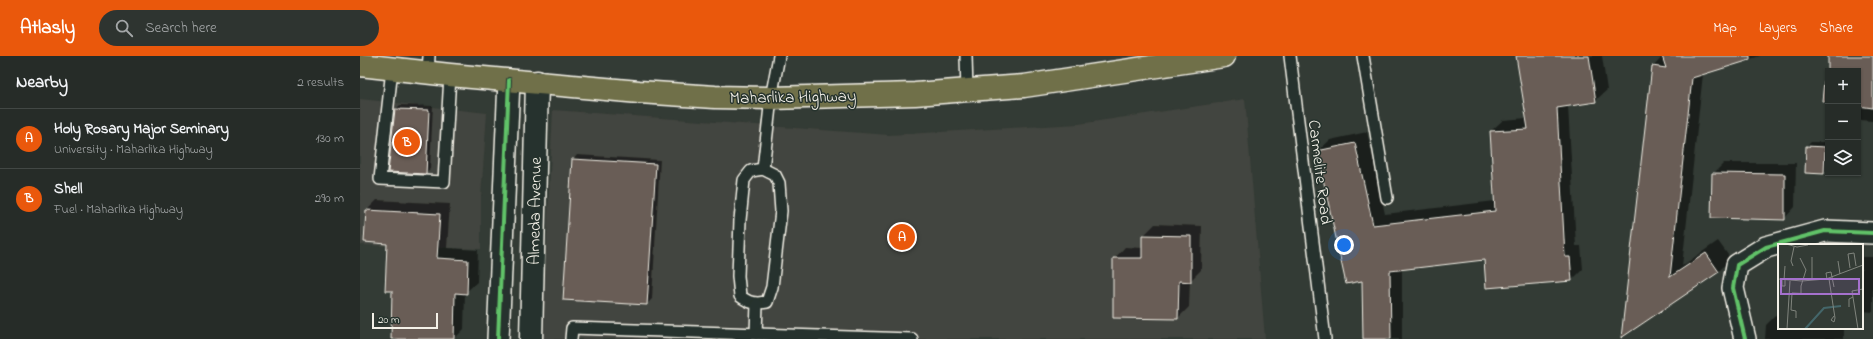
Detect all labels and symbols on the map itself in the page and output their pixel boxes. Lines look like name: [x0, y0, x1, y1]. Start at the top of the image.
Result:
street label: Maharlika Highway: [730, 84, 857, 113]
street label: Carmelite Road: [1301, 119, 1338, 226]
pin: B: [394, 127, 420, 157]
street label: Almeda Avenue: [522, 156, 549, 265]
pin: A: [889, 222, 915, 252]
your location: [1334, 235, 1354, 255]
inset map: [1778, 244, 1863, 329]
scale bar: [372, 311, 438, 330]

